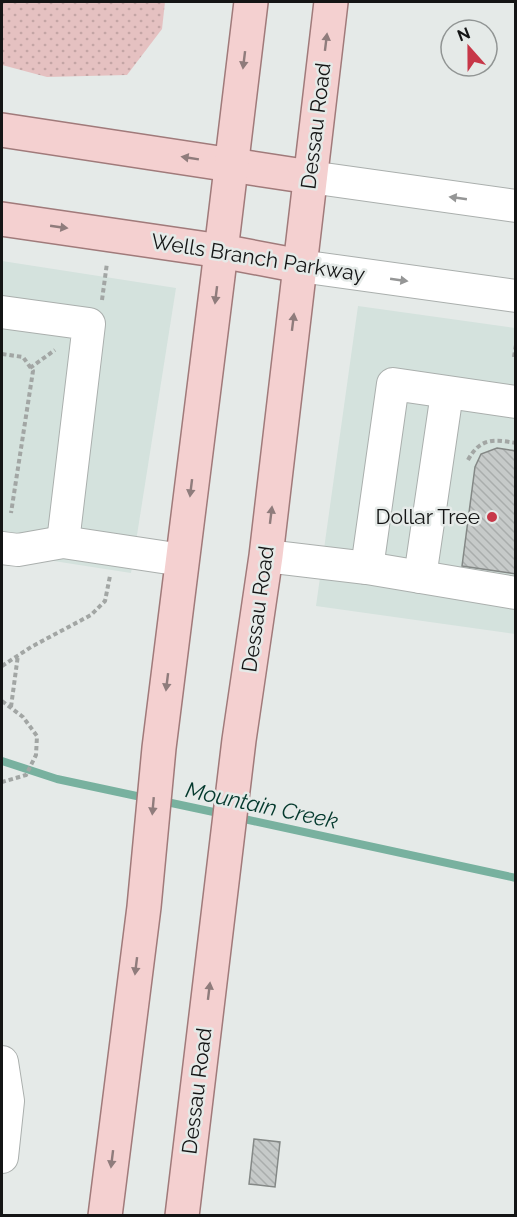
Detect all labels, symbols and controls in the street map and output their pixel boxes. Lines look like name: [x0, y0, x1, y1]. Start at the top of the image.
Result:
north arrow: [439, 18, 499, 78]
text: N: [455, 23, 473, 46]
one-way arrow: [321, 32, 331, 51]
one-way arrow: [239, 50, 249, 69]
street label: Dessau Road: [295, 61, 336, 191]
one-way arrow: [180, 154, 199, 163]
one-way arrow: [448, 193, 467, 202]
one-way arrow: [50, 223, 69, 232]
street label: Wells Branch Parkway: [149, 228, 367, 287]
one-way arrow: [390, 275, 409, 285]
one-way arrow: [211, 285, 220, 304]
one-way arrow: [288, 312, 298, 331]
one-way arrow: [187, 479, 196, 498]
place label: Dollar Tree: [375, 504, 480, 529]
one-way arrow: [266, 506, 276, 525]
marker: Dollar Tree: [485, 510, 499, 524]
street label: Dessau Road: [236, 544, 279, 674]
one-way arrow: [162, 672, 172, 691]
water label: Mountain Creek: [183, 776, 341, 834]
one-way arrow: [148, 797, 158, 816]
one-way arrow: [132, 956, 141, 975]
one-way arrow: [204, 981, 214, 1000]
street label: Dessau Road: [176, 1026, 217, 1156]
one-way arrow: [107, 1150, 116, 1169]

